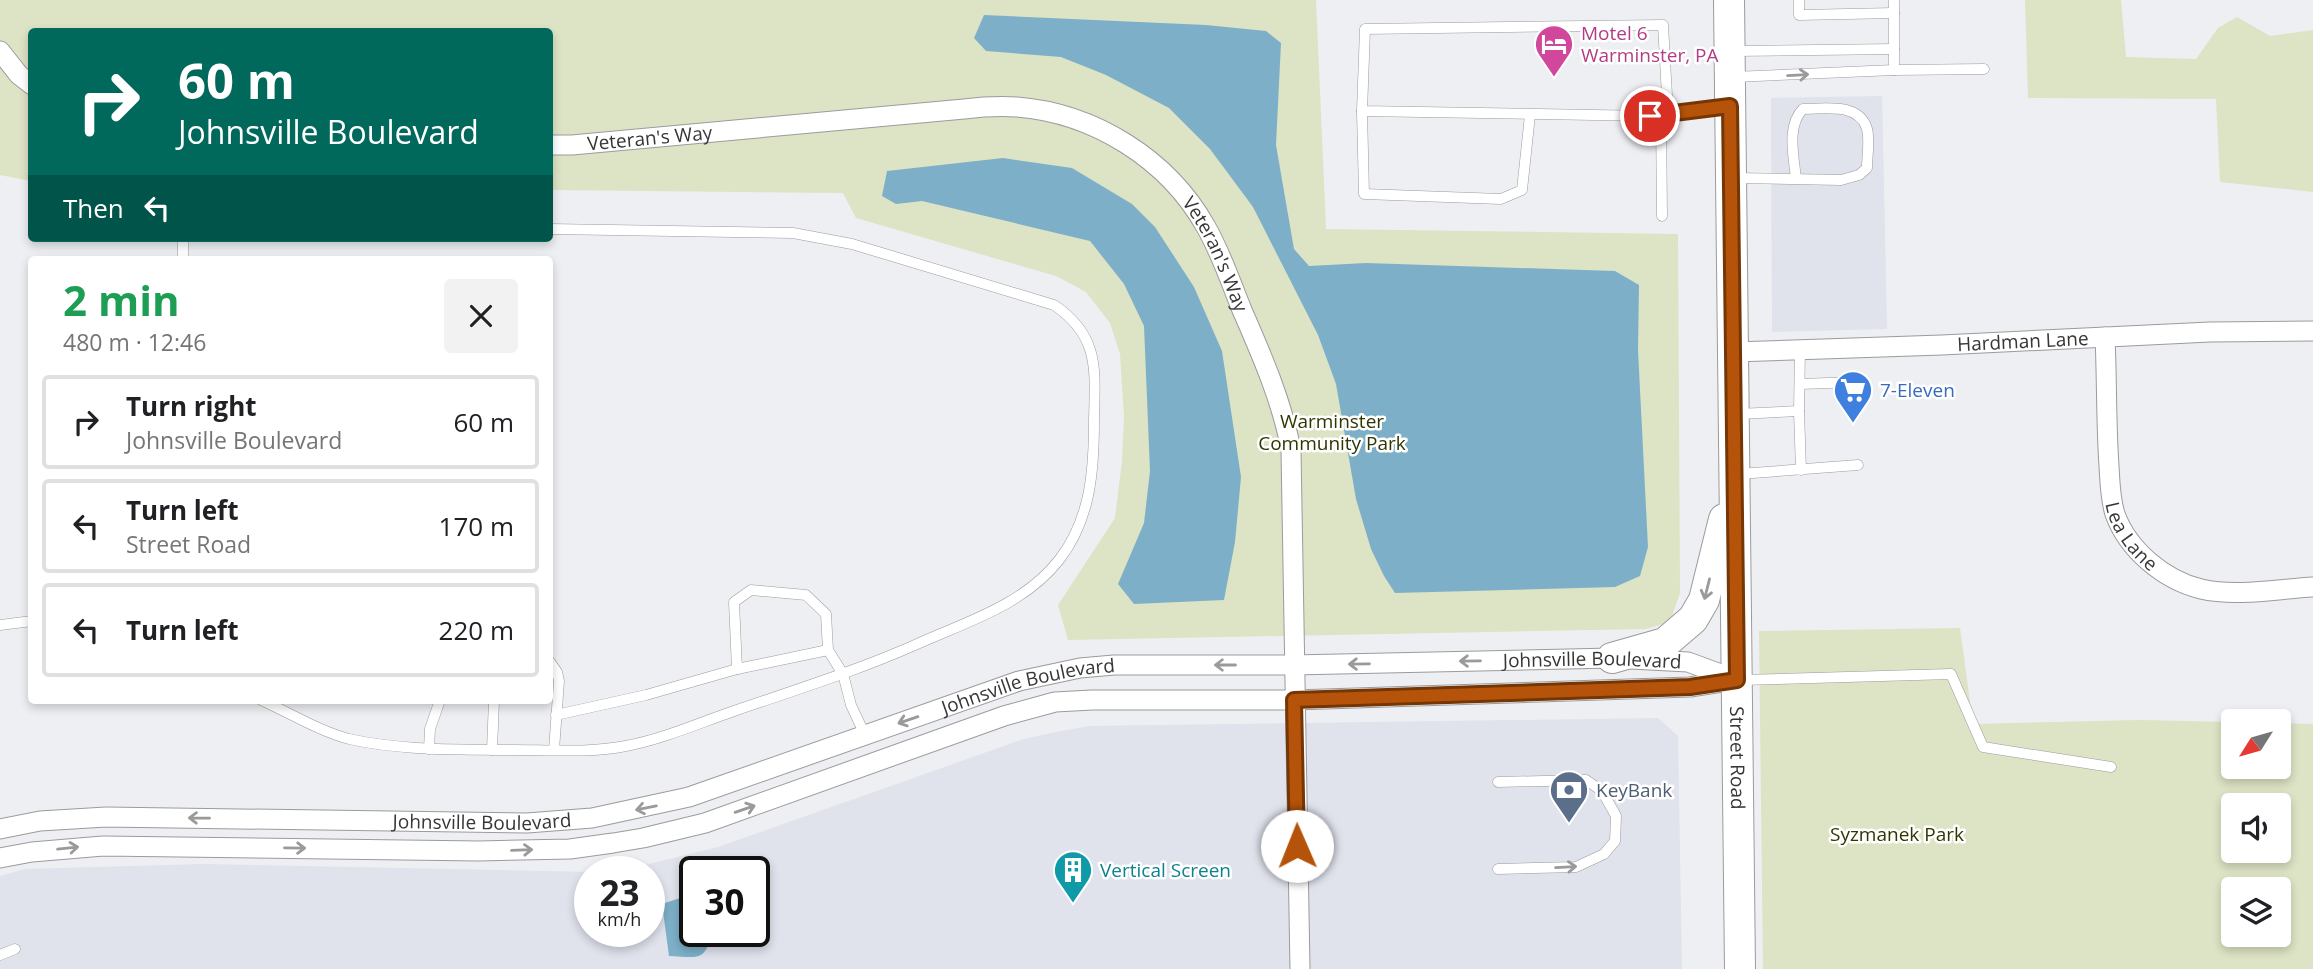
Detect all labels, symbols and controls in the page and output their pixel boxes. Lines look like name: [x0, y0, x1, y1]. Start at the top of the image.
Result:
place label: Motel 6 Warminster, PA: [1581, 20, 1718, 68]
hotel icon: Motel 6 Warminster, PA: [1533, 23, 1575, 78]
text: 60 m: [178, 47, 295, 113]
icon: right: [63, 56, 154, 147]
one-way arrow: [1786, 68, 1809, 81]
pin: [1620, 86, 1680, 146]
icon: arrive: [1631, 97, 1669, 135]
text: Johnsville Boulevard: [178, 110, 479, 153]
street label: Veteran's Way: [586, 119, 714, 157]
icon: left: [138, 189, 176, 227]
text: Then: [63, 190, 124, 226]
street label: Veteran's Way: [1177, 191, 1254, 316]
text: 2 min: [63, 271, 180, 328]
button: close: [444, 279, 518, 353]
street label: Hardman Lane: [1956, 325, 2089, 357]
text: 480 m · 12:46: [63, 326, 206, 358]
supermarket icon: 7-Eleven: [1832, 369, 1874, 424]
place label: 7-Eleven: [1880, 377, 1955, 403]
text: Turn right: [126, 388, 257, 424]
icon: right: [67, 403, 105, 441]
text: 60 m: [453, 404, 514, 440]
park label: Warminster Community Park: [1258, 408, 1406, 456]
text: Johnsville Boulevard: [126, 424, 342, 456]
text: Turn left: [126, 492, 238, 528]
street label: Lea Lane: [2099, 499, 2163, 577]
icon: left: [67, 507, 105, 545]
text: 170 m: [439, 508, 514, 544]
text: Street Road: [126, 528, 251, 560]
one-way arrow: [1700, 577, 1713, 599]
icon: left: [67, 611, 105, 649]
text: Turn left: [126, 612, 238, 648]
text: 220 m: [439, 612, 514, 648]
street label: Johnsville Boulevard: [1501, 645, 1682, 675]
street label: Johnsville Boulevard: [936, 652, 1116, 721]
one-way arrow: [1459, 654, 1482, 668]
one-way arrow: [1347, 657, 1370, 670]
one-way arrow: [1214, 658, 1237, 672]
street label: Street Road: [1724, 706, 1751, 810]
north arrow: [2221, 709, 2291, 779]
map controls: [2221, 709, 2291, 947]
one-way arrow: [897, 714, 919, 727]
bank icon: KeyBank: [1548, 769, 1590, 824]
place label: KeyBank: [1596, 777, 1672, 803]
button: sound: [2221, 793, 2291, 863]
one-way arrow: [635, 801, 658, 815]
one-way arrow: [734, 802, 756, 815]
street label: Johnsville Boulevard: [391, 807, 572, 836]
position arrow: [1260, 809, 1334, 883]
one-way arrow: [188, 811, 211, 825]
park label: Syzmanek Park: [1830, 821, 1964, 847]
one-way arrow: [56, 842, 78, 855]
one-way arrow: [283, 842, 306, 855]
one-way arrow: [511, 843, 534, 856]
building icon: Vertical Screen: [1052, 849, 1094, 904]
speed limit sign: 30: [679, 856, 770, 947]
place label: Vertical Screen: [1100, 857, 1231, 883]
one-way arrow: [1554, 860, 1577, 873]
text: 23: [599, 869, 640, 916]
button: layers: [2221, 877, 2291, 947]
text: km/h: [598, 907, 641, 931]

